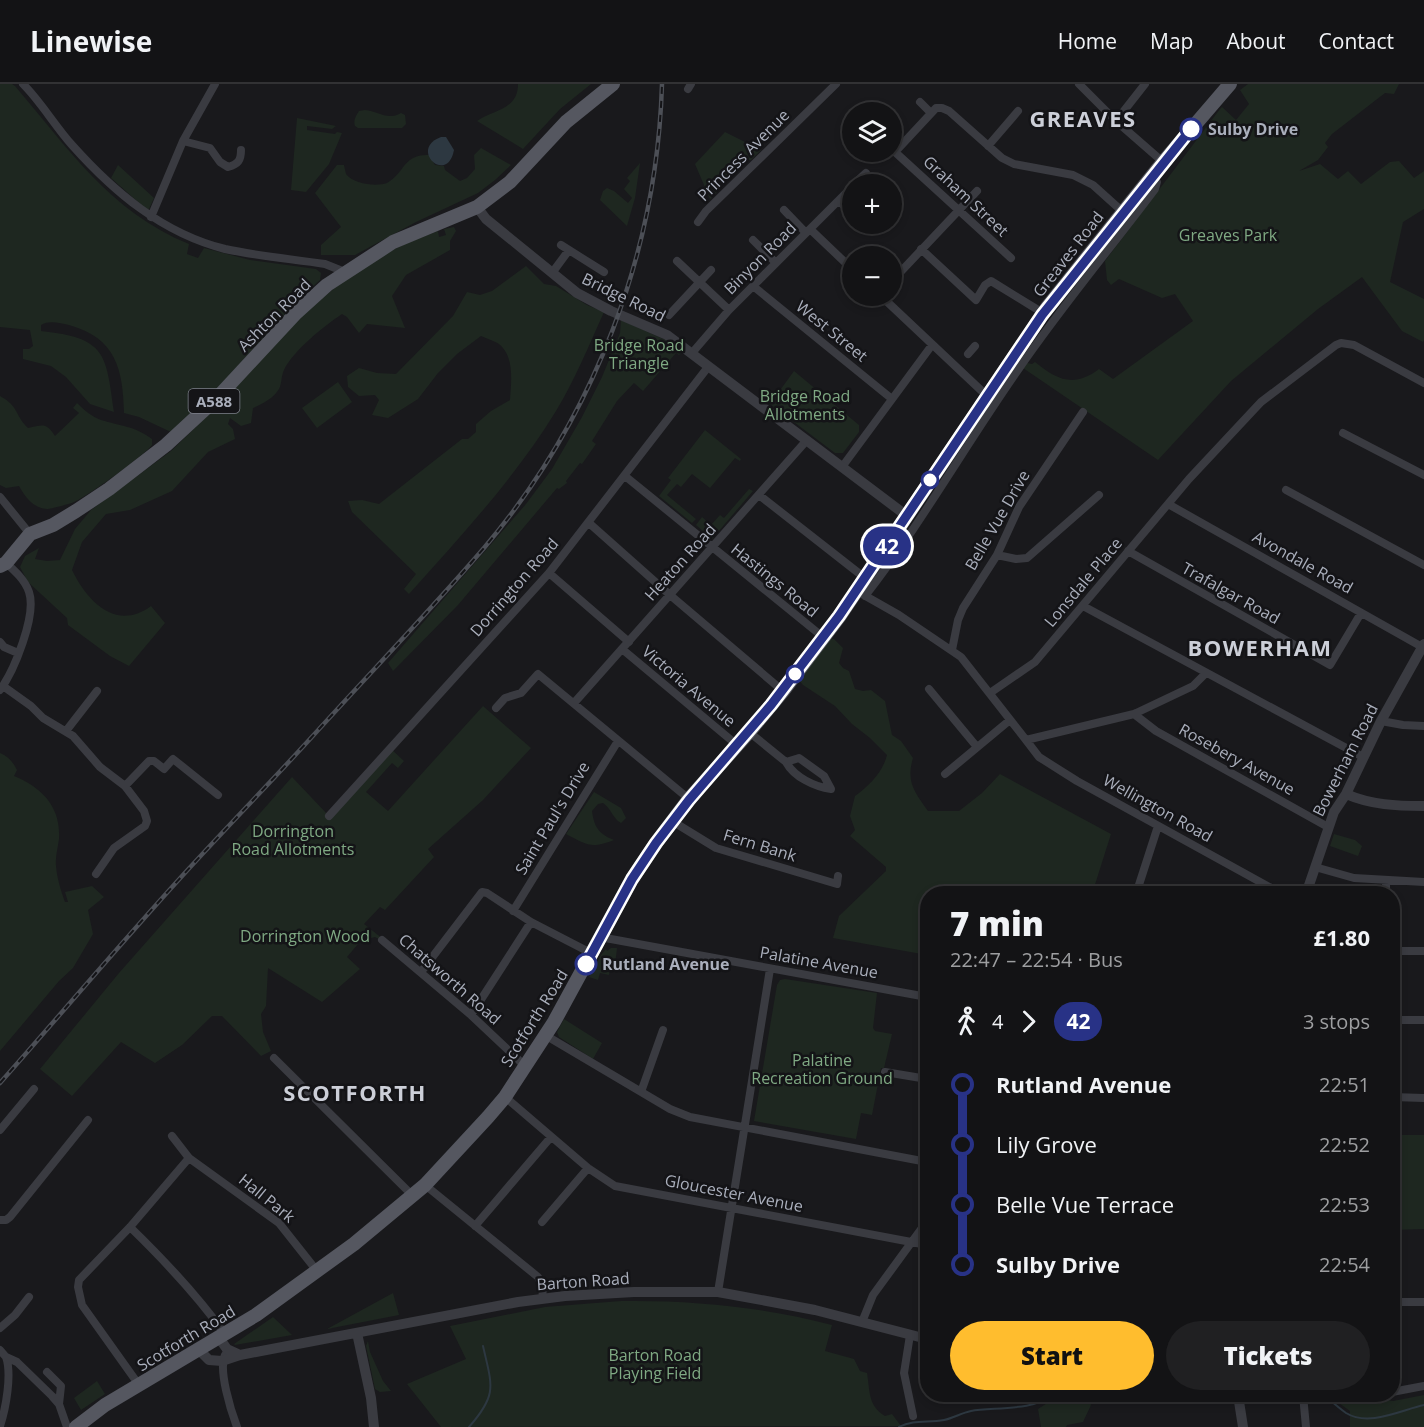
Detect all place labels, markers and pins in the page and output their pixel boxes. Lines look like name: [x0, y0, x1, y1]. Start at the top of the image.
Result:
marker: Sulby Drive: [1180, 118, 1202, 140]
place label: Sulby Drive: [1208, 118, 1298, 140]
unlabelled marker: [921, 471, 939, 489]
unlabelled marker: [786, 665, 804, 683]
marker: Rutland Avenue: [575, 953, 597, 975]
place label: Rutland Avenue: [602, 953, 729, 975]

